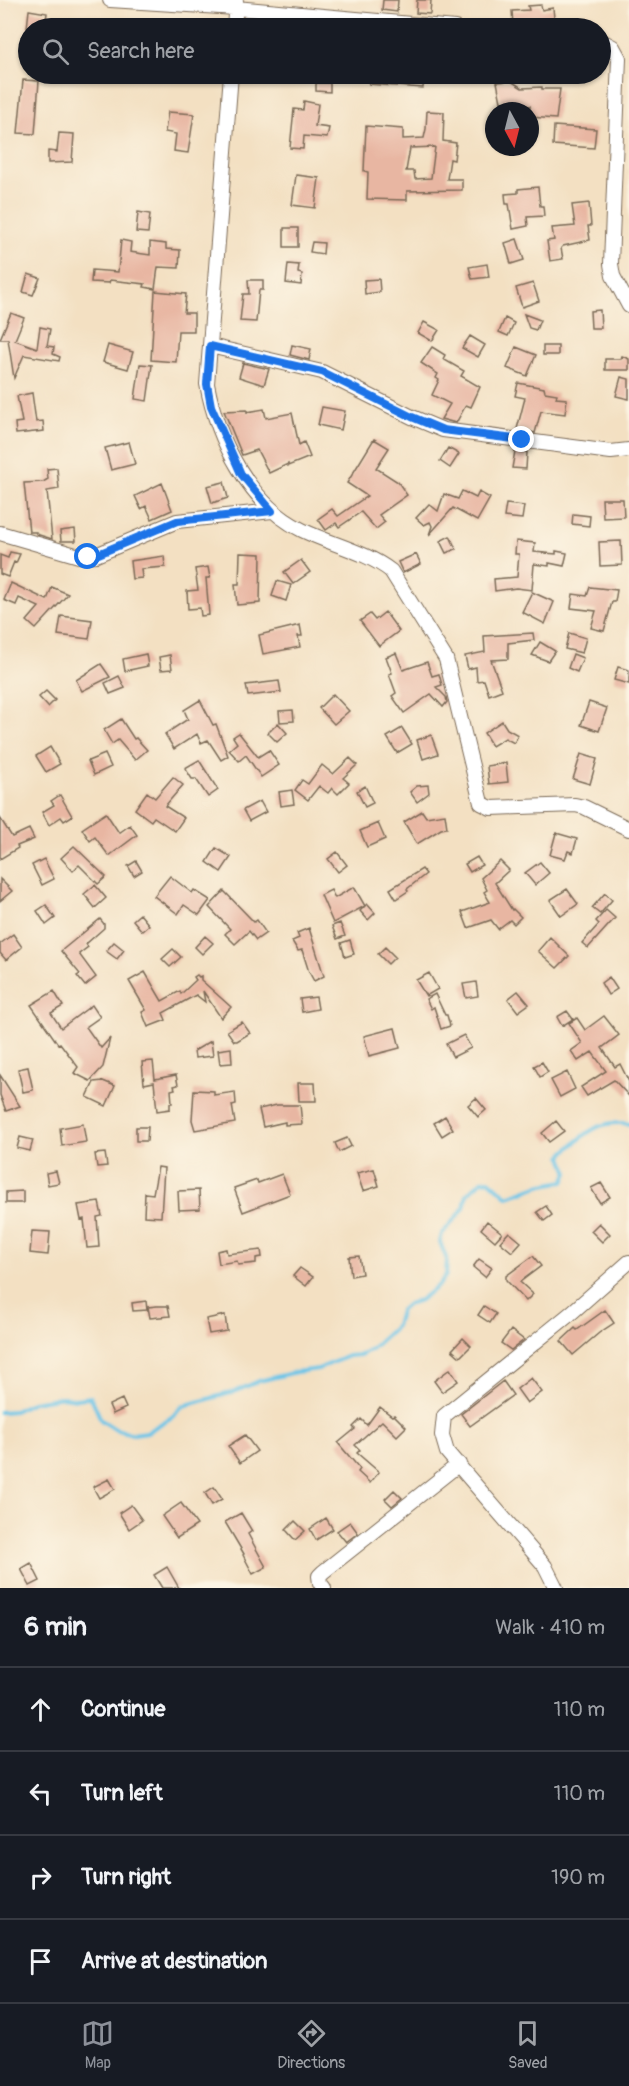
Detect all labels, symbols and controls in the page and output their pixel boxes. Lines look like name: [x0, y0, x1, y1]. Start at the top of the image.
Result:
search box: [18, 18, 611, 84]
icon: search: [39, 35, 72, 68]
text: Search here: [87, 37, 194, 65]
north arrow: [485, 102, 539, 156]
route end: [508, 426, 534, 452]
route start: [74, 543, 100, 569]
text: 6 min: [24, 1611, 87, 1643]
text: Walk · 410 m: [495, 1615, 605, 1640]
icon: ahead: [24, 1693, 57, 1726]
text: Continue: [81, 1695, 165, 1723]
text: 110 m: [554, 1697, 605, 1722]
icon: left: [24, 1777, 57, 1810]
text: Turn left: [81, 1779, 163, 1807]
text: 110 m: [554, 1781, 605, 1806]
icon: right: [24, 1861, 57, 1894]
text: Turn right: [81, 1863, 171, 1891]
text: 190 m: [551, 1865, 605, 1890]
icon: arrive: [24, 1945, 57, 1978]
text: Arrive at destination: [81, 1947, 267, 1975]
tab: Map: [81, 2017, 114, 2073]
tab: Directions: [277, 2017, 345, 2073]
tab: Saved: [508, 2017, 548, 2073]

